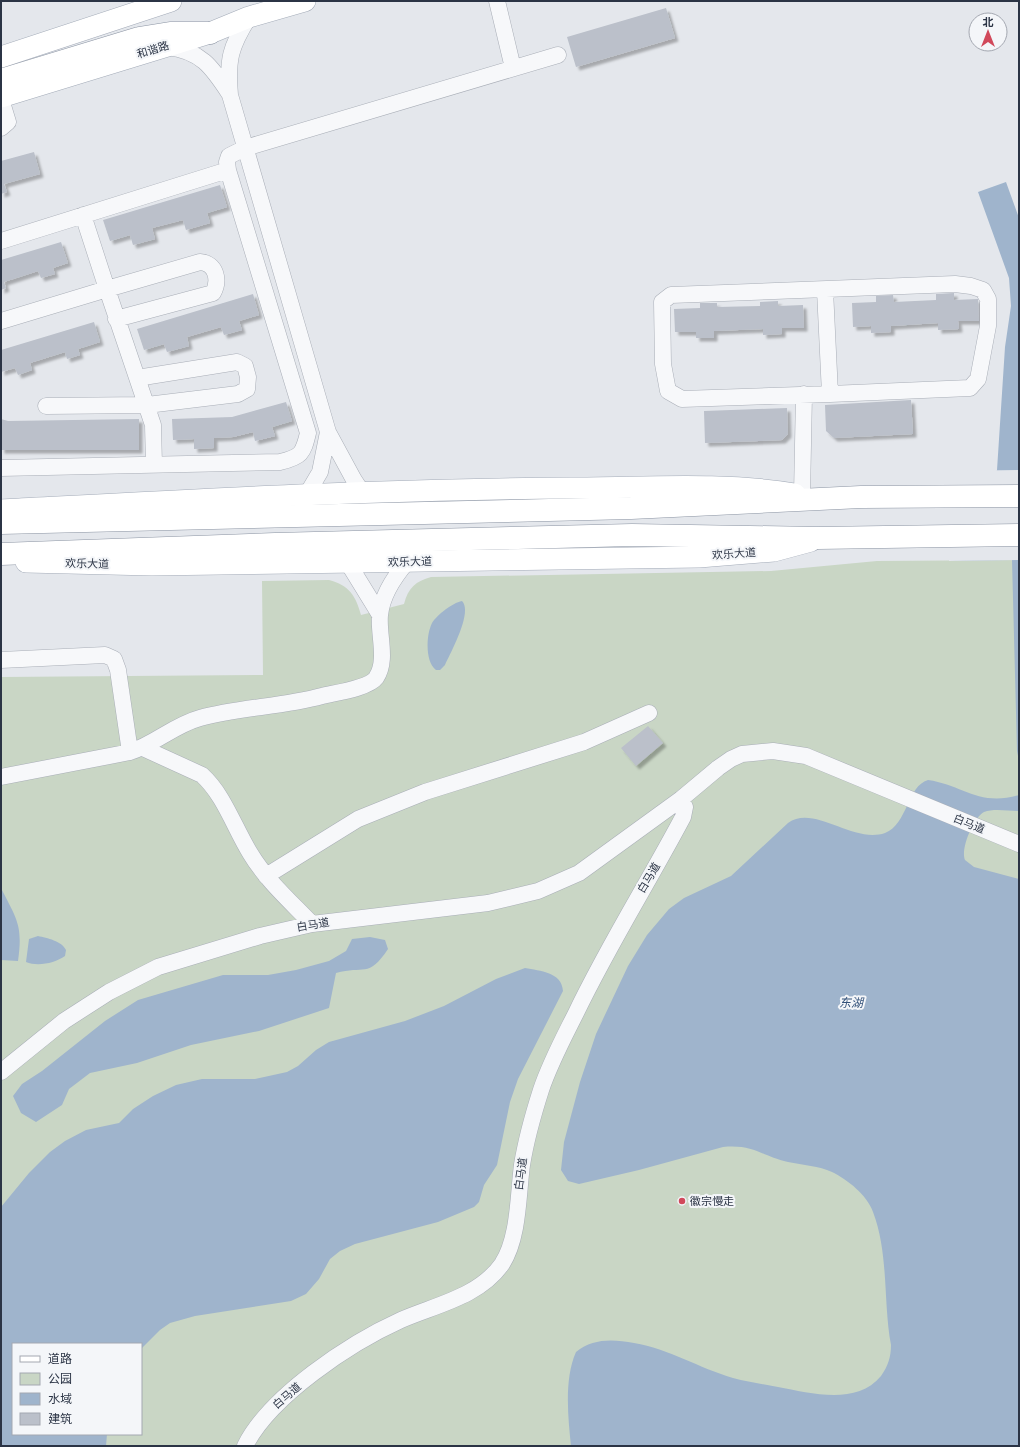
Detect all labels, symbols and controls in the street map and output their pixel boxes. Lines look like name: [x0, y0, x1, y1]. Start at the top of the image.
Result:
north arrow: [968, 12, 1008, 52]
text: 北: [983, 16, 994, 29]
street label: 和谐路: [135, 39, 171, 61]
street label: 欢乐大道: [712, 546, 756, 562]
street label: 欢乐大道: [388, 555, 432, 569]
street label: 欢乐大道: [65, 557, 109, 571]
street label: 白马道: [951, 812, 987, 836]
street label: 白马道: [635, 861, 663, 895]
street label: 白马道: [296, 916, 330, 934]
water label: 东湖: [839, 996, 865, 1010]
street label: 白马道: [512, 1157, 530, 1191]
place label: 徽宗慢走: [690, 1195, 734, 1208]
marker: 徽宗慢走: [677, 1196, 687, 1206]
legend: [12, 1343, 142, 1435]
text: 道路: [48, 1352, 72, 1366]
text: 公园: [48, 1372, 72, 1386]
street label: 白马道: [270, 1380, 304, 1412]
text: 水域: [48, 1392, 72, 1406]
text: 建筑: [48, 1412, 72, 1426]

